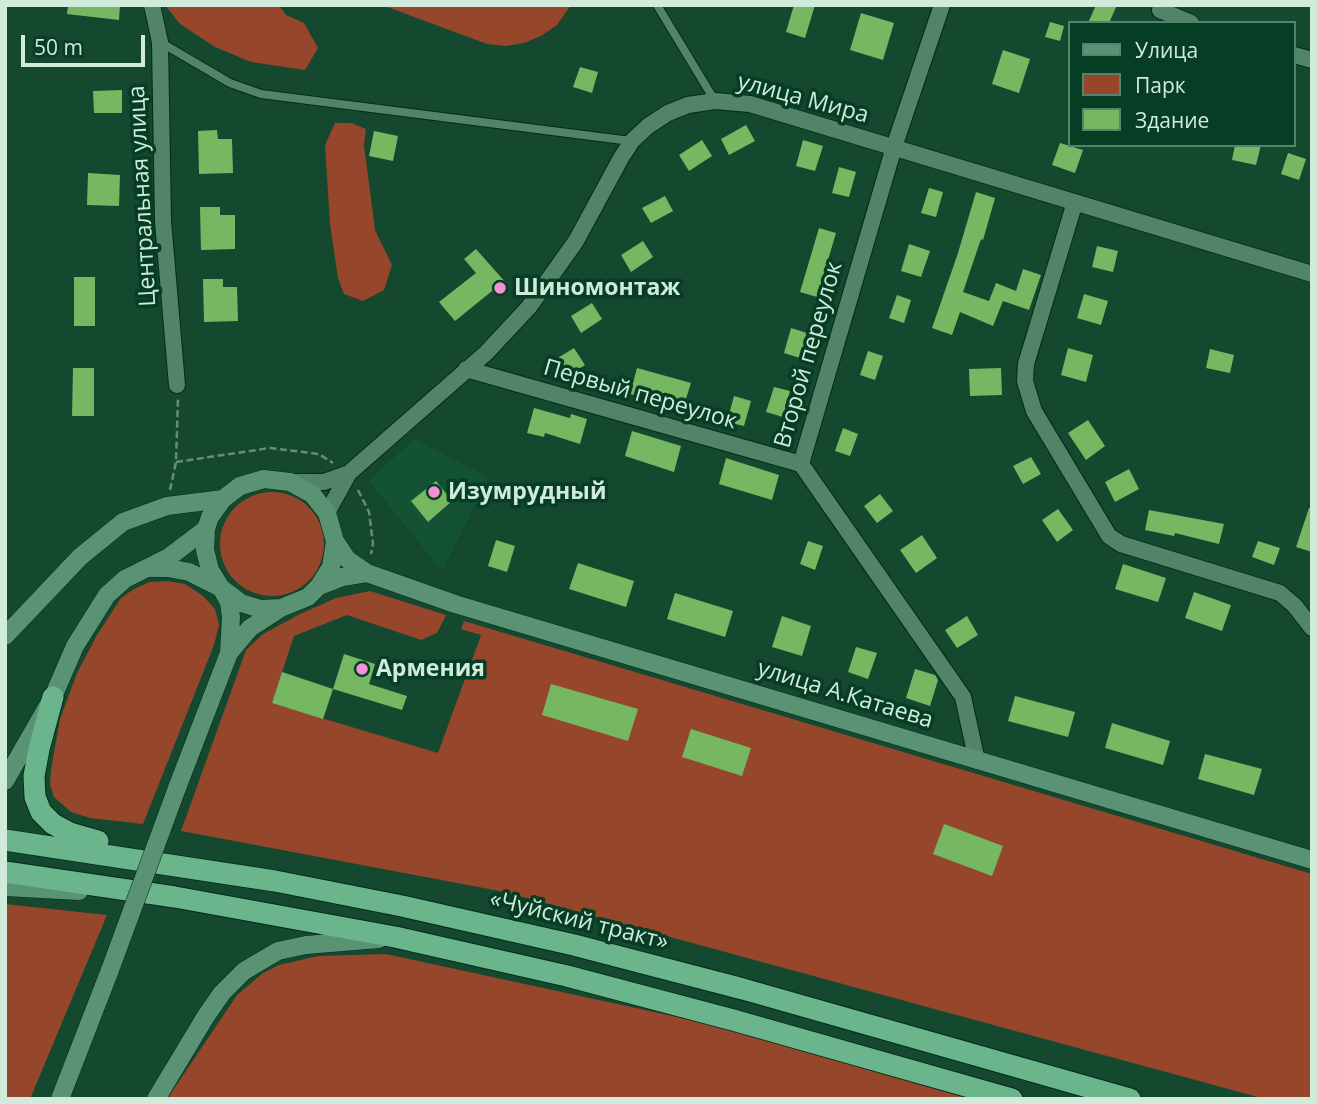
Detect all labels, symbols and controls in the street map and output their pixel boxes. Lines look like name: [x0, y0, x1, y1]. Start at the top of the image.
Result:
scale bar: [24, 21, 149, 65]
legend: [1068, 21, 1296, 147]
text: 50 m: [34, 33, 83, 61]
text: Улица: [1135, 36, 1198, 64]
street label: улица Мира: [734, 68, 872, 130]
text: Парк: [1135, 71, 1186, 99]
street label: Центральная улица: [123, 85, 163, 307]
text: Здание: [1135, 106, 1209, 134]
street label: Второй переулок: [769, 259, 849, 451]
place label: Шиномонтаж: [514, 274, 680, 302]
marker: Шиномонтаж: [492, 280, 508, 296]
street label: Первый переулок: [540, 354, 740, 436]
place label: Изумрудный: [448, 478, 606, 506]
marker: Изумрудный: [426, 484, 442, 500]
place label: Армения: [376, 655, 485, 683]
street label: улица А.Катаева: [754, 655, 936, 735]
marker: Армения: [354, 661, 370, 677]
street label: «Чуйский тракт»: [487, 885, 671, 957]

